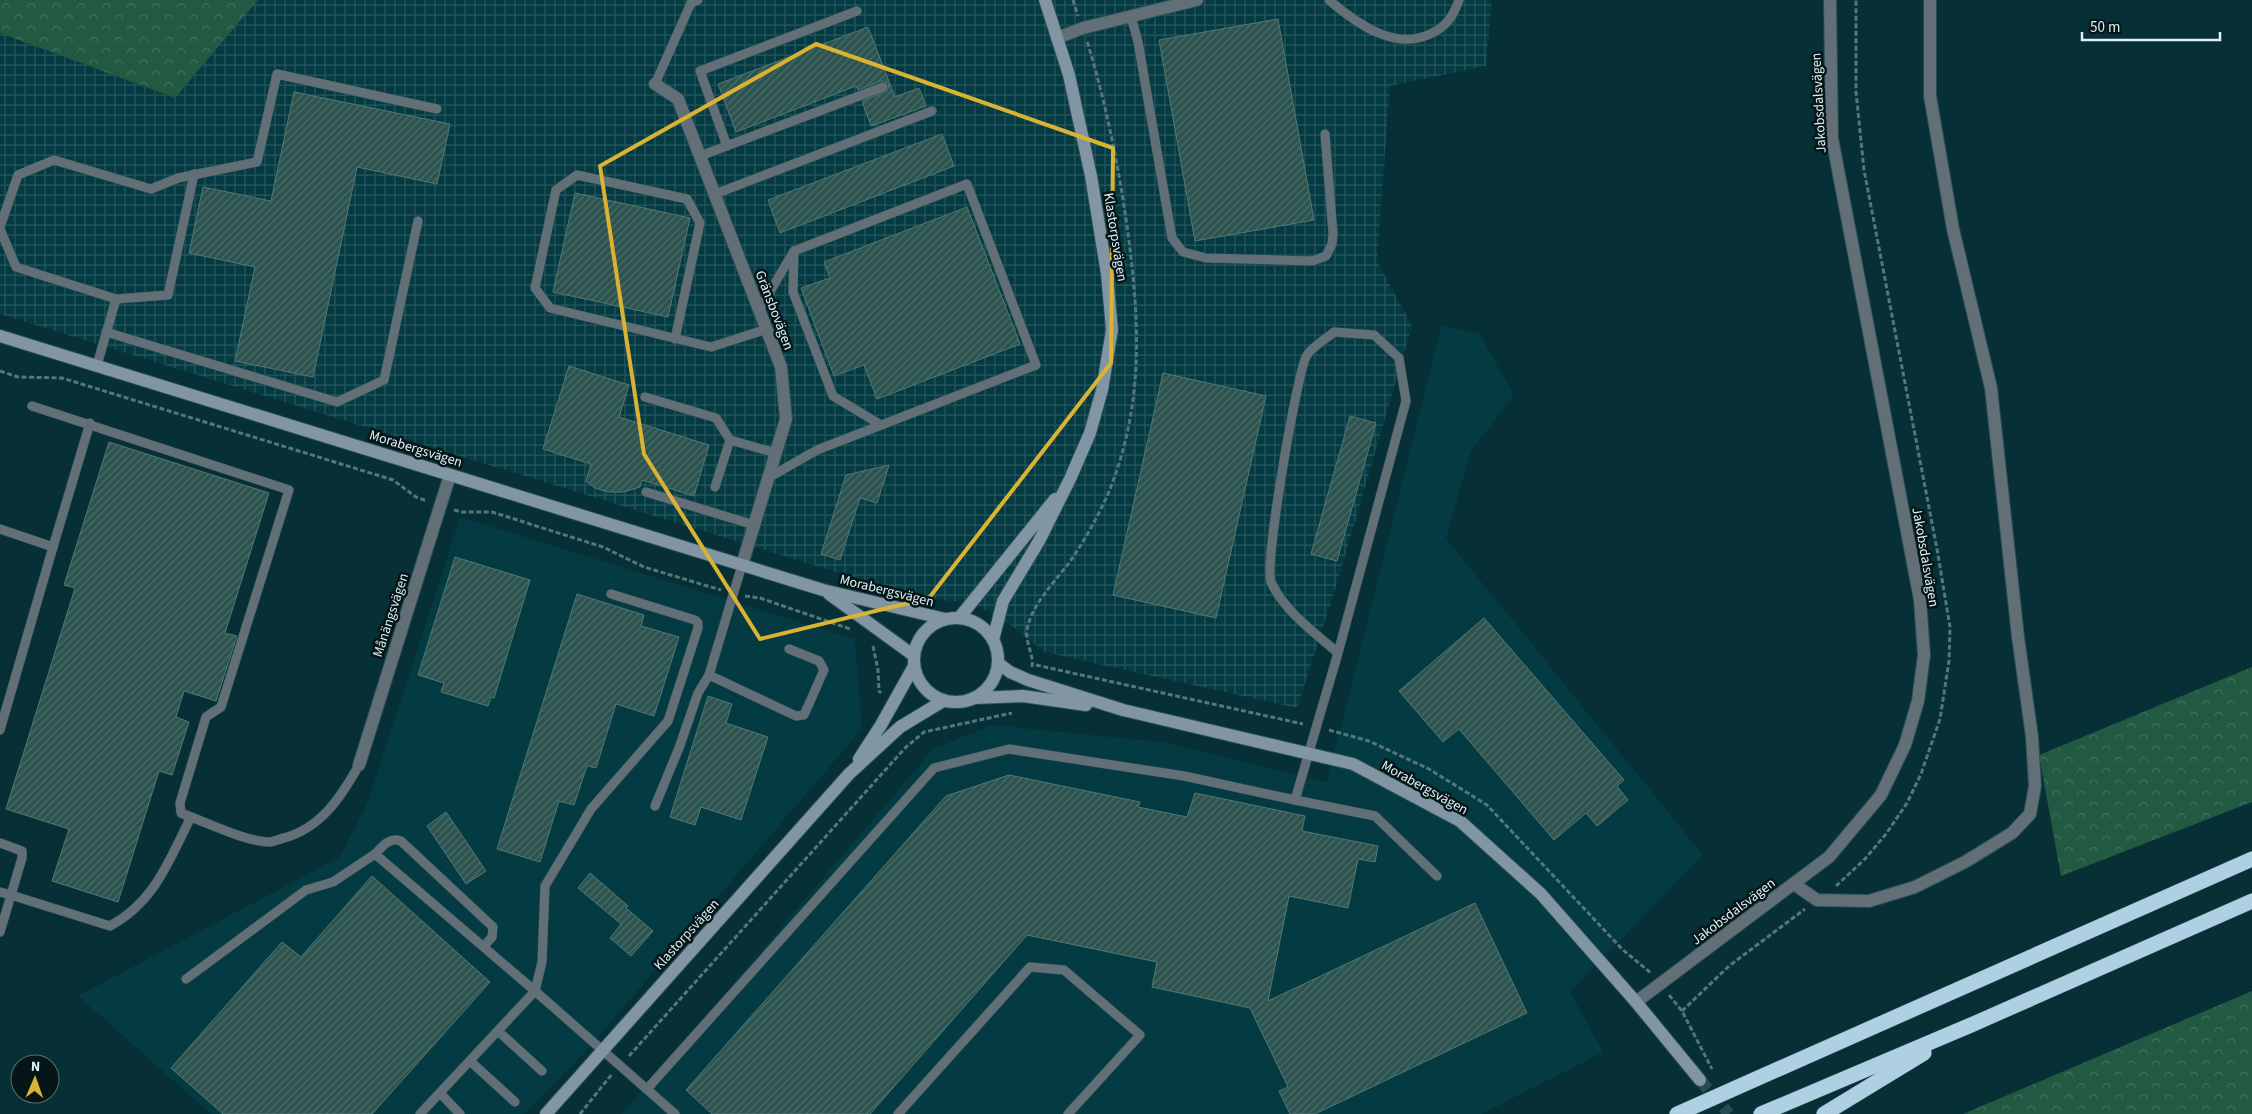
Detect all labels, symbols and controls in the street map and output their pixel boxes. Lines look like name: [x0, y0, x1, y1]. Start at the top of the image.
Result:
scale bar: [2082, 10, 2220, 42]
text: 50 m: [2090, 17, 2120, 38]
street label: Jakobsdalsvägen: [1806, 52, 1832, 154]
street label: Klastorpsvägen: [1098, 191, 1132, 283]
street label: Gränsbovägen: [750, 268, 798, 353]
street label: Morabergsvägen: [367, 425, 465, 473]
street label: Jakobsdalsvägen: [1906, 506, 1944, 608]
street label: Morabergsvägen: [838, 570, 936, 612]
street label: Månängsvägen: [368, 571, 414, 660]
street label: Morabergsvägen: [1377, 756, 1472, 820]
street label: Jakobsdalsvägen: [1687, 874, 1780, 950]
street label: Klastorpsvägen: [649, 895, 724, 975]
north arrow: [10, 1054, 60, 1104]
text: N: [30, 1057, 40, 1077]

